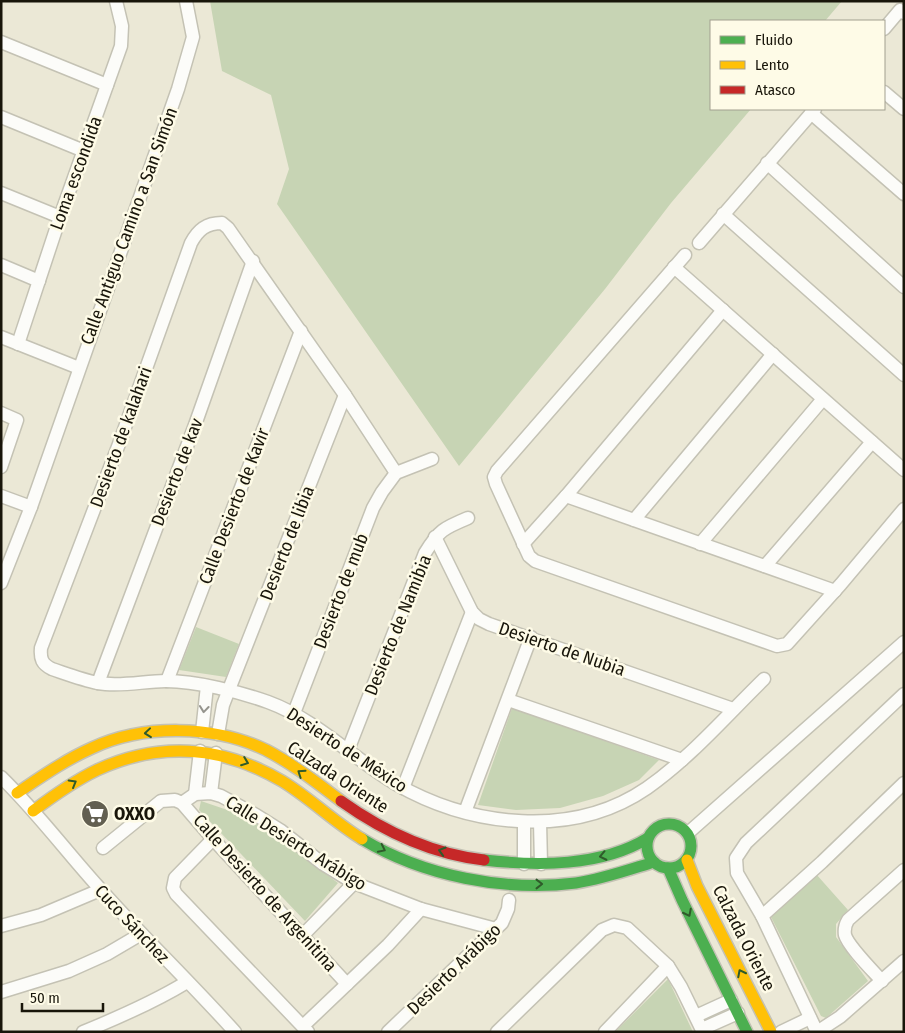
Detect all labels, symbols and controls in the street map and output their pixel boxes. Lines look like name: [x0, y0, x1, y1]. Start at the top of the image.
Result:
legend: [710, 20, 885, 110]
text: Fluido: [755, 31, 793, 49]
text: Lento: [755, 56, 789, 74]
text: Atasco: [755, 81, 795, 99]
street label: Calle Antiguo Camino a San Simón: [76, 104, 182, 348]
street label: Loma escondida: [45, 113, 107, 233]
street label: Desierto de kalahari: [85, 364, 157, 510]
street label: Desierto de kav: [146, 415, 208, 529]
street label: Calle Desierto de Kavir: [194, 424, 274, 587]
street label: Desierto de libia: [255, 482, 319, 603]
street label: Desierto de mub: [309, 530, 373, 652]
street label: Desierto de Namibia: [360, 551, 436, 699]
street label: Desierto de Nubia: [496, 617, 628, 681]
street label: Desierto de México: [282, 703, 412, 797]
one-way arrow: [199, 706, 210, 714]
one-way arrow: [144, 727, 152, 738]
street label: Calzada Oriente: [283, 736, 393, 818]
one-way arrow: [240, 756, 249, 766]
one-way arrow: [298, 769, 307, 779]
one-way arrow: [68, 779, 77, 789]
street label: Calle Desierto Arábigo: [221, 791, 371, 895]
supermarket icon: OXXO: [80, 799, 110, 829]
place label: OXXO: [114, 803, 155, 825]
street label: Calle Desierto de Argenitina: [188, 810, 342, 976]
one-way arrow: [376, 843, 385, 853]
one-way arrow: [439, 846, 447, 856]
one-way arrow: [598, 850, 607, 861]
one-way arrow: [536, 879, 543, 889]
street label: Cuco Sánchez: [90, 880, 174, 968]
street label: Calzada Oriente: [708, 881, 780, 995]
one-way arrow: [682, 907, 692, 916]
street label: Desierto Arábigo: [403, 919, 505, 1019]
one-way arrow: [737, 969, 747, 978]
scale bar: [22, 980, 104, 1012]
text: 50 m: [30, 989, 60, 1007]

